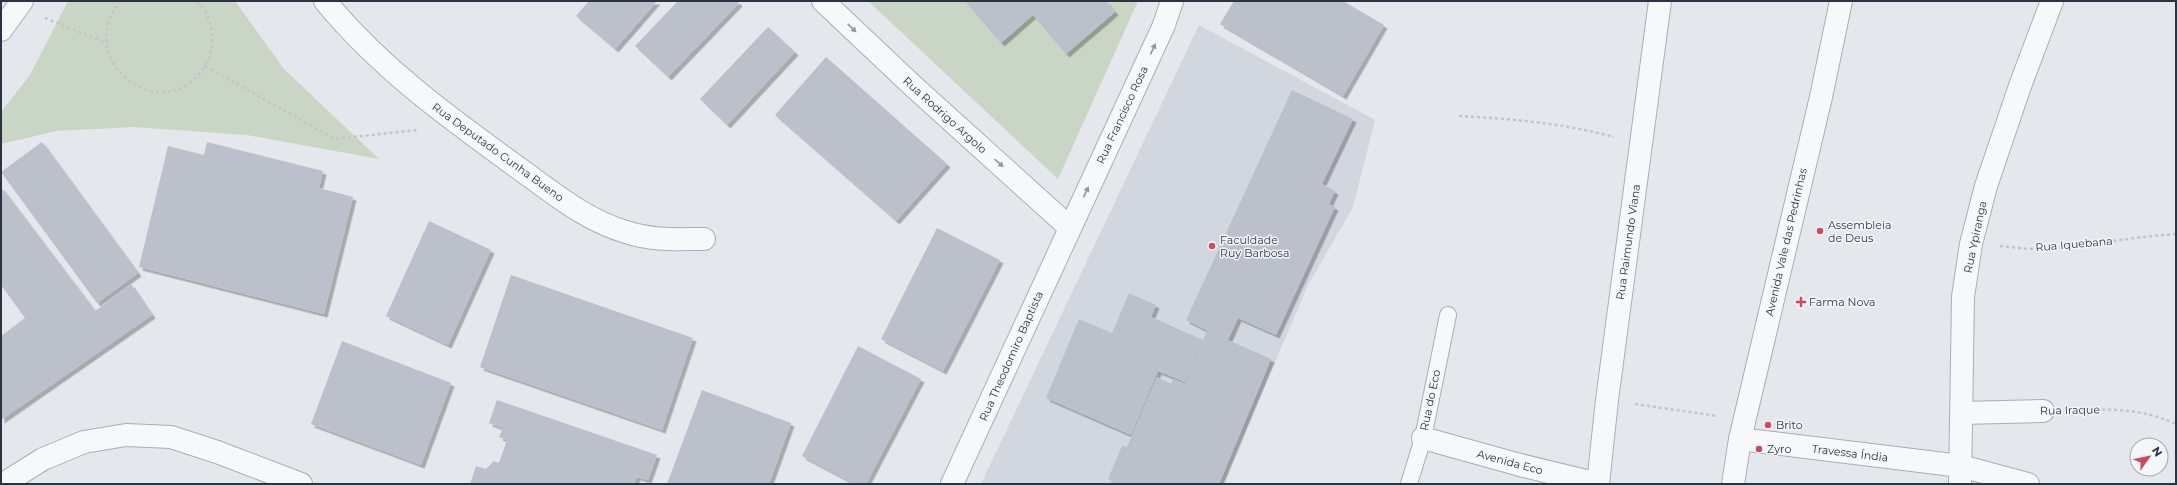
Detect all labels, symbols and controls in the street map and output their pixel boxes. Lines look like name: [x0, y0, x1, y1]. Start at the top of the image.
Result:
one-way arrow: [847, 23, 857, 33]
one-way arrow: [1150, 43, 1156, 54]
street label: Rua Francisco Rosa: [1093, 64, 1151, 166]
street label: Rua Rodrigo Argolo: [900, 74, 990, 156]
street label: Rua Deputado Cunha Bueno: [429, 100, 567, 205]
one-way arrow: [993, 159, 1004, 168]
street label: Avenida Vale das Pedrinhas: [1762, 166, 1810, 317]
street label: Rua Raimundo Viana: [1613, 183, 1643, 301]
one-way arrow: [1083, 186, 1089, 197]
street label: Rua Ypiranga: [1961, 200, 1989, 274]
place label: Assembleia de Deus: [1828, 218, 1891, 245]
marker: Assembleia de Deus: [1815, 226, 1825, 236]
place label: Faculdade Ruy Barbosa: [1220, 233, 1289, 260]
street label: Rua Iquebana: [2035, 234, 2113, 254]
marker: Faculdade Ruy Barbosa: [1207, 241, 1217, 251]
street label: Rua Theodomiro Baptista: [976, 289, 1046, 423]
place label: Farma Nova: [1809, 295, 1876, 309]
marker: Farma Nova: [1796, 297, 1806, 307]
street label: Rua do Eco: [1417, 368, 1443, 432]
street label: Rua Iraque: [2040, 402, 2100, 418]
place label: Brito: [1776, 418, 1803, 432]
marker: Brito: [1763, 420, 1773, 430]
north arrow: [2129, 437, 2169, 477]
street label: Travessa Índia: [1811, 441, 1889, 465]
place label: Zyro: [1767, 442, 1791, 456]
marker: Zyro: [1754, 444, 1764, 454]
text: N: [2149, 444, 2166, 459]
street label: Avenida Eco: [1476, 446, 1545, 478]

